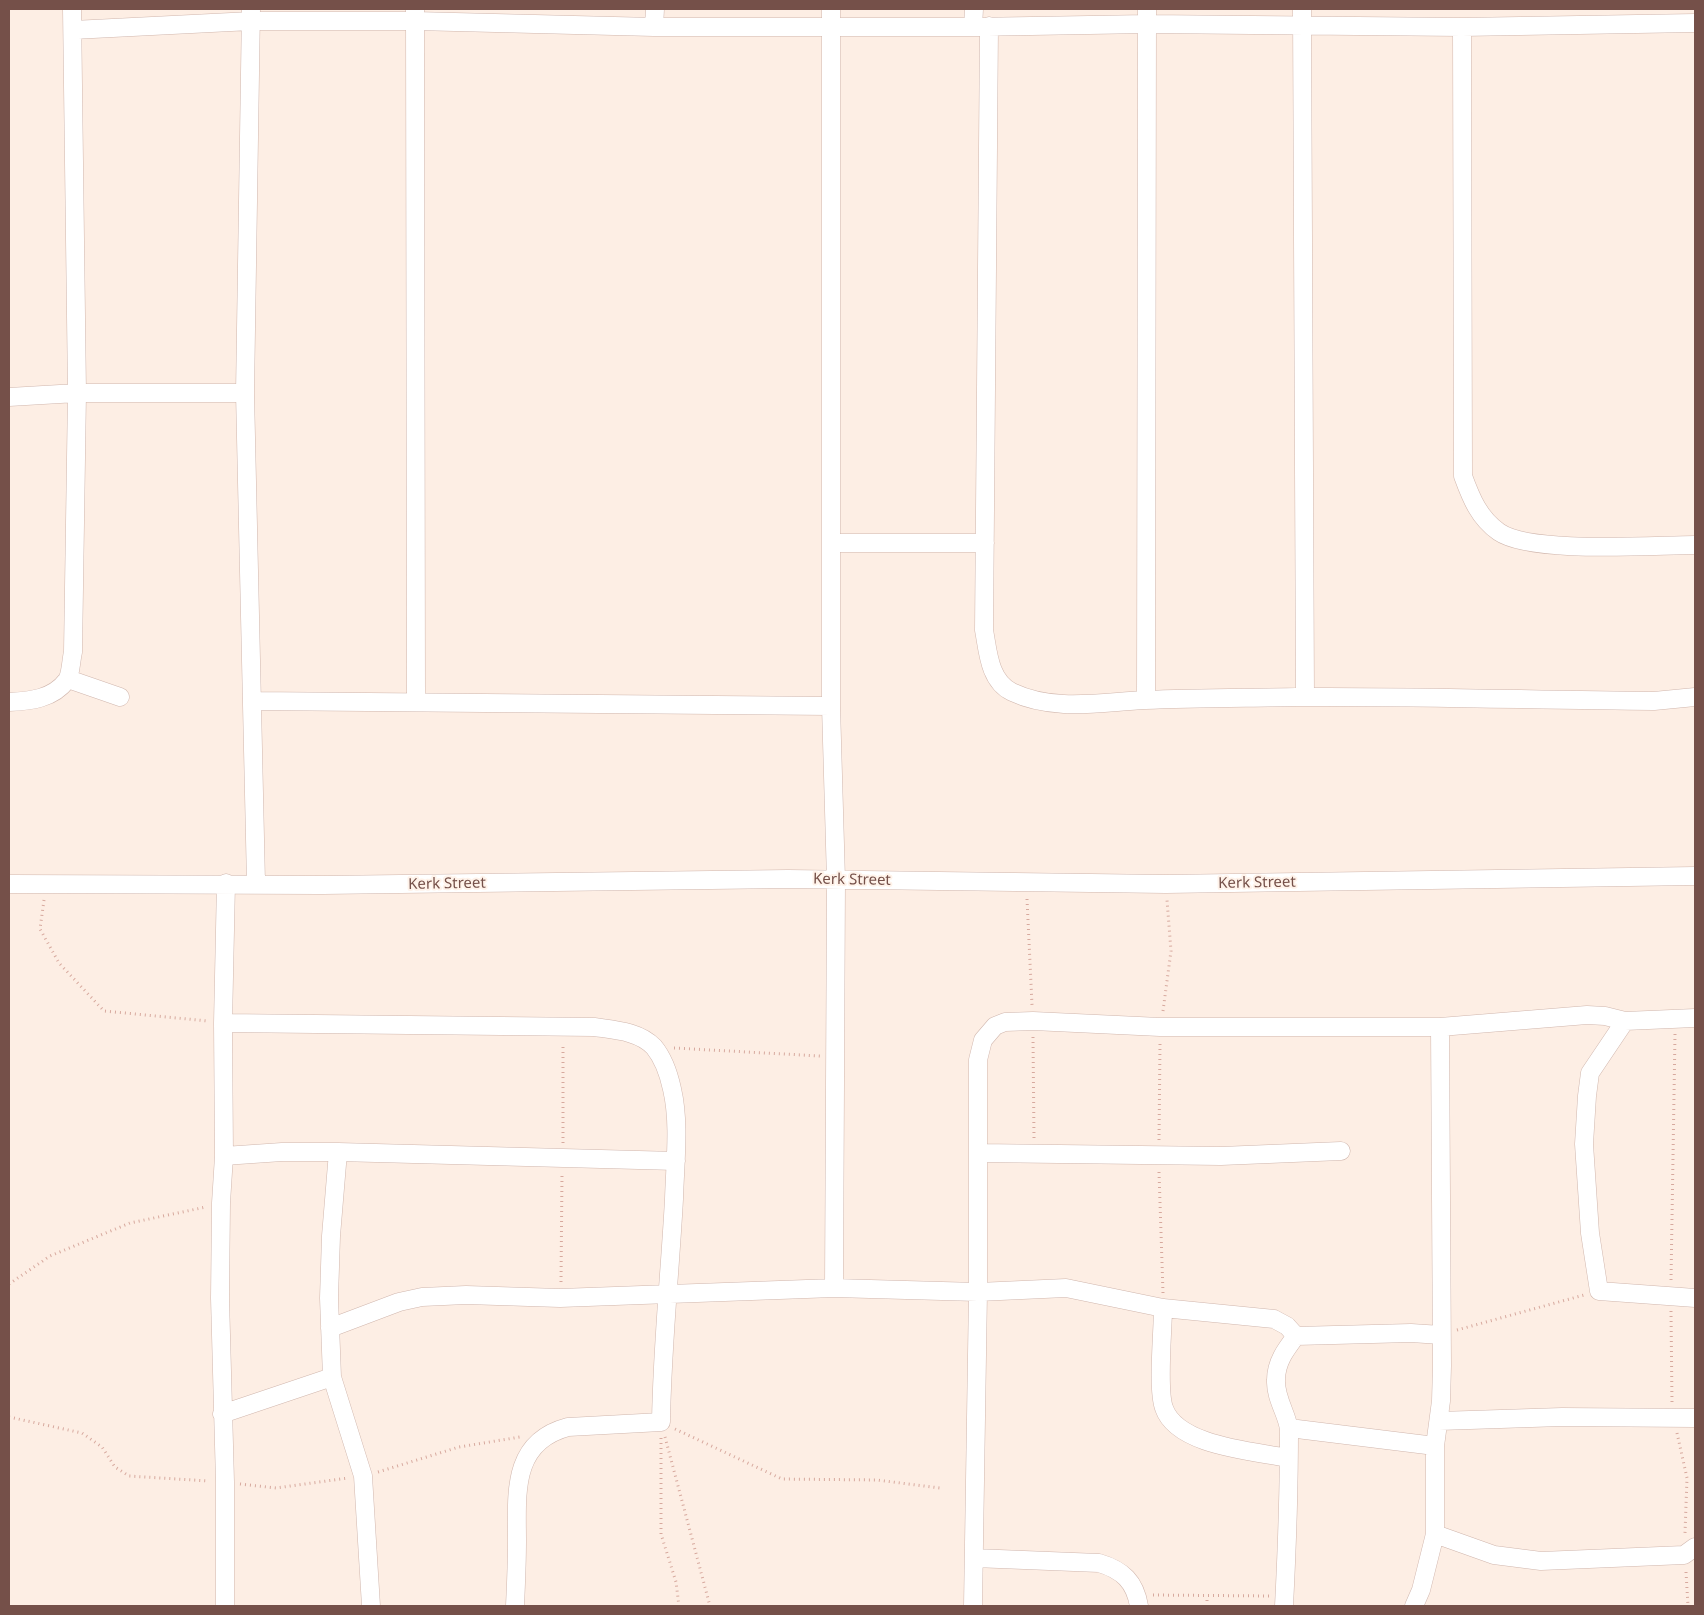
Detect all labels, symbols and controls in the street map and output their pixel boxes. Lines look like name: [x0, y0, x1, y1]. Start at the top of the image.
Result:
street label: Kerk Street: [813, 870, 891, 890]
street label: Kerk Street: [1218, 873, 1296, 893]
street label: Kerk Street: [408, 874, 486, 894]

